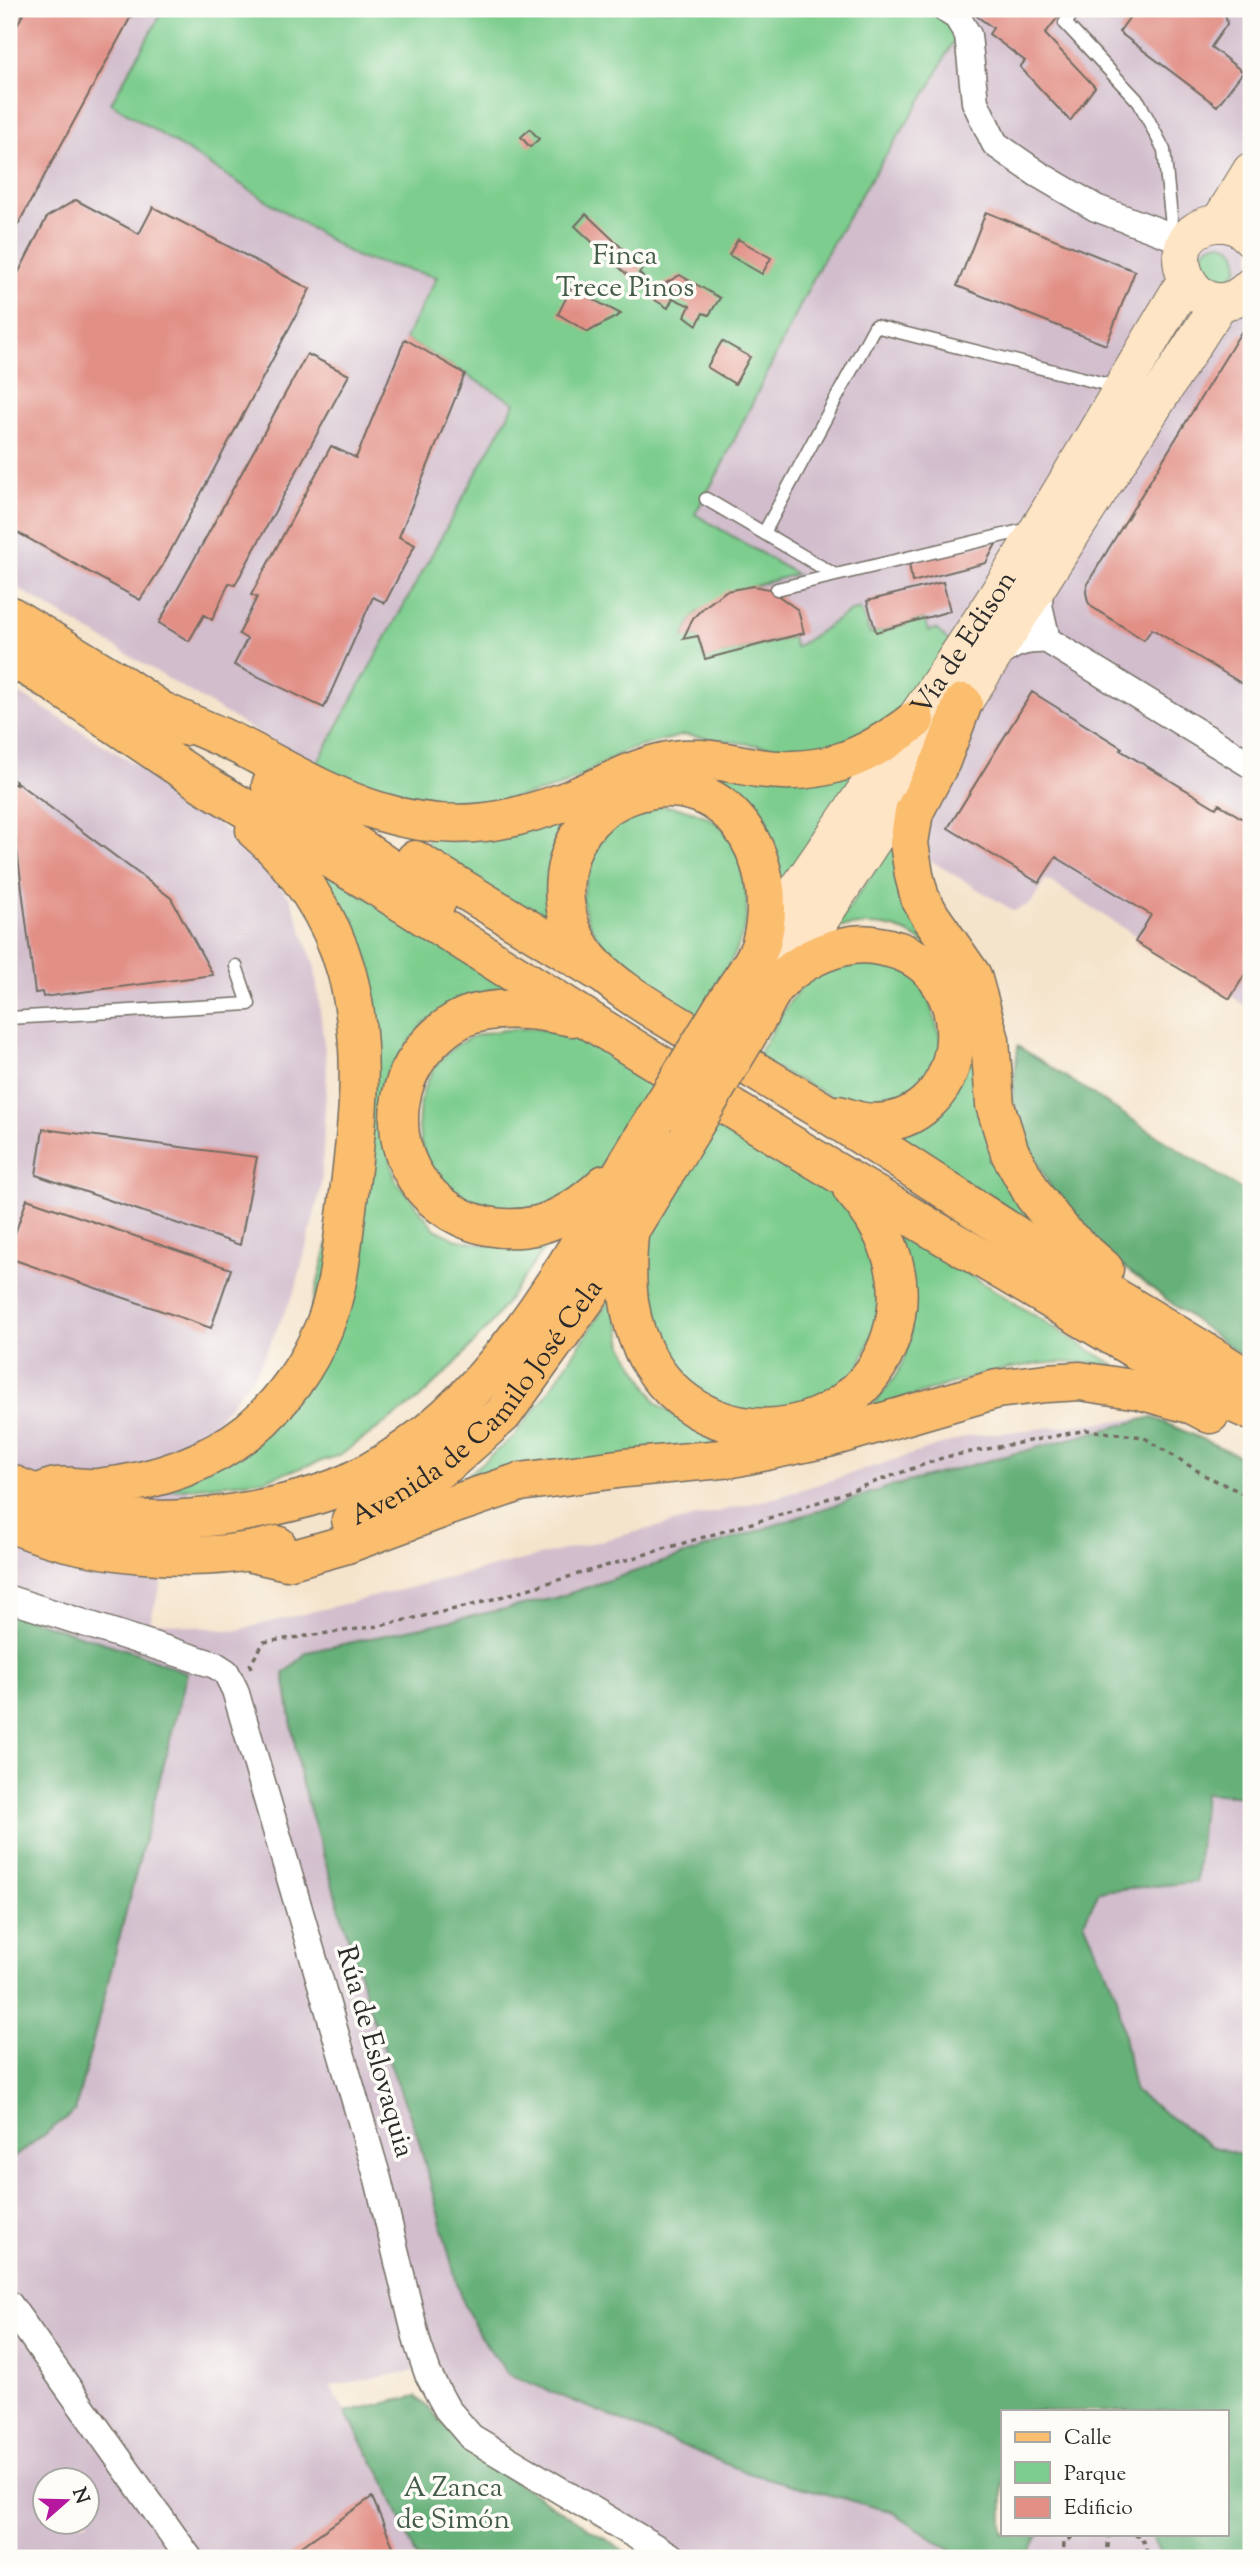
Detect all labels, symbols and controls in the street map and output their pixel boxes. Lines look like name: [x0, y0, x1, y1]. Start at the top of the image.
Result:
park label: Finca Trece Pinos: [556, 237, 694, 309]
street label: Vía de Edison: [903, 564, 1027, 724]
street label: Avenida de Camilo José Cela: [344, 1271, 614, 1537]
street label: Rúa de Eslovaquia: [325, 1942, 423, 2163]
legend: [1001, 2410, 1228, 2536]
text: Calle: [1064, 2424, 1112, 2454]
text: Parque: [1064, 2460, 1126, 2490]
north arrow: [32, 2466, 102, 2536]
park label: A Zanca de Simón: [396, 2469, 510, 2541]
text: N: [64, 2484, 95, 2508]
text: Edificio: [1064, 2494, 1133, 2524]

